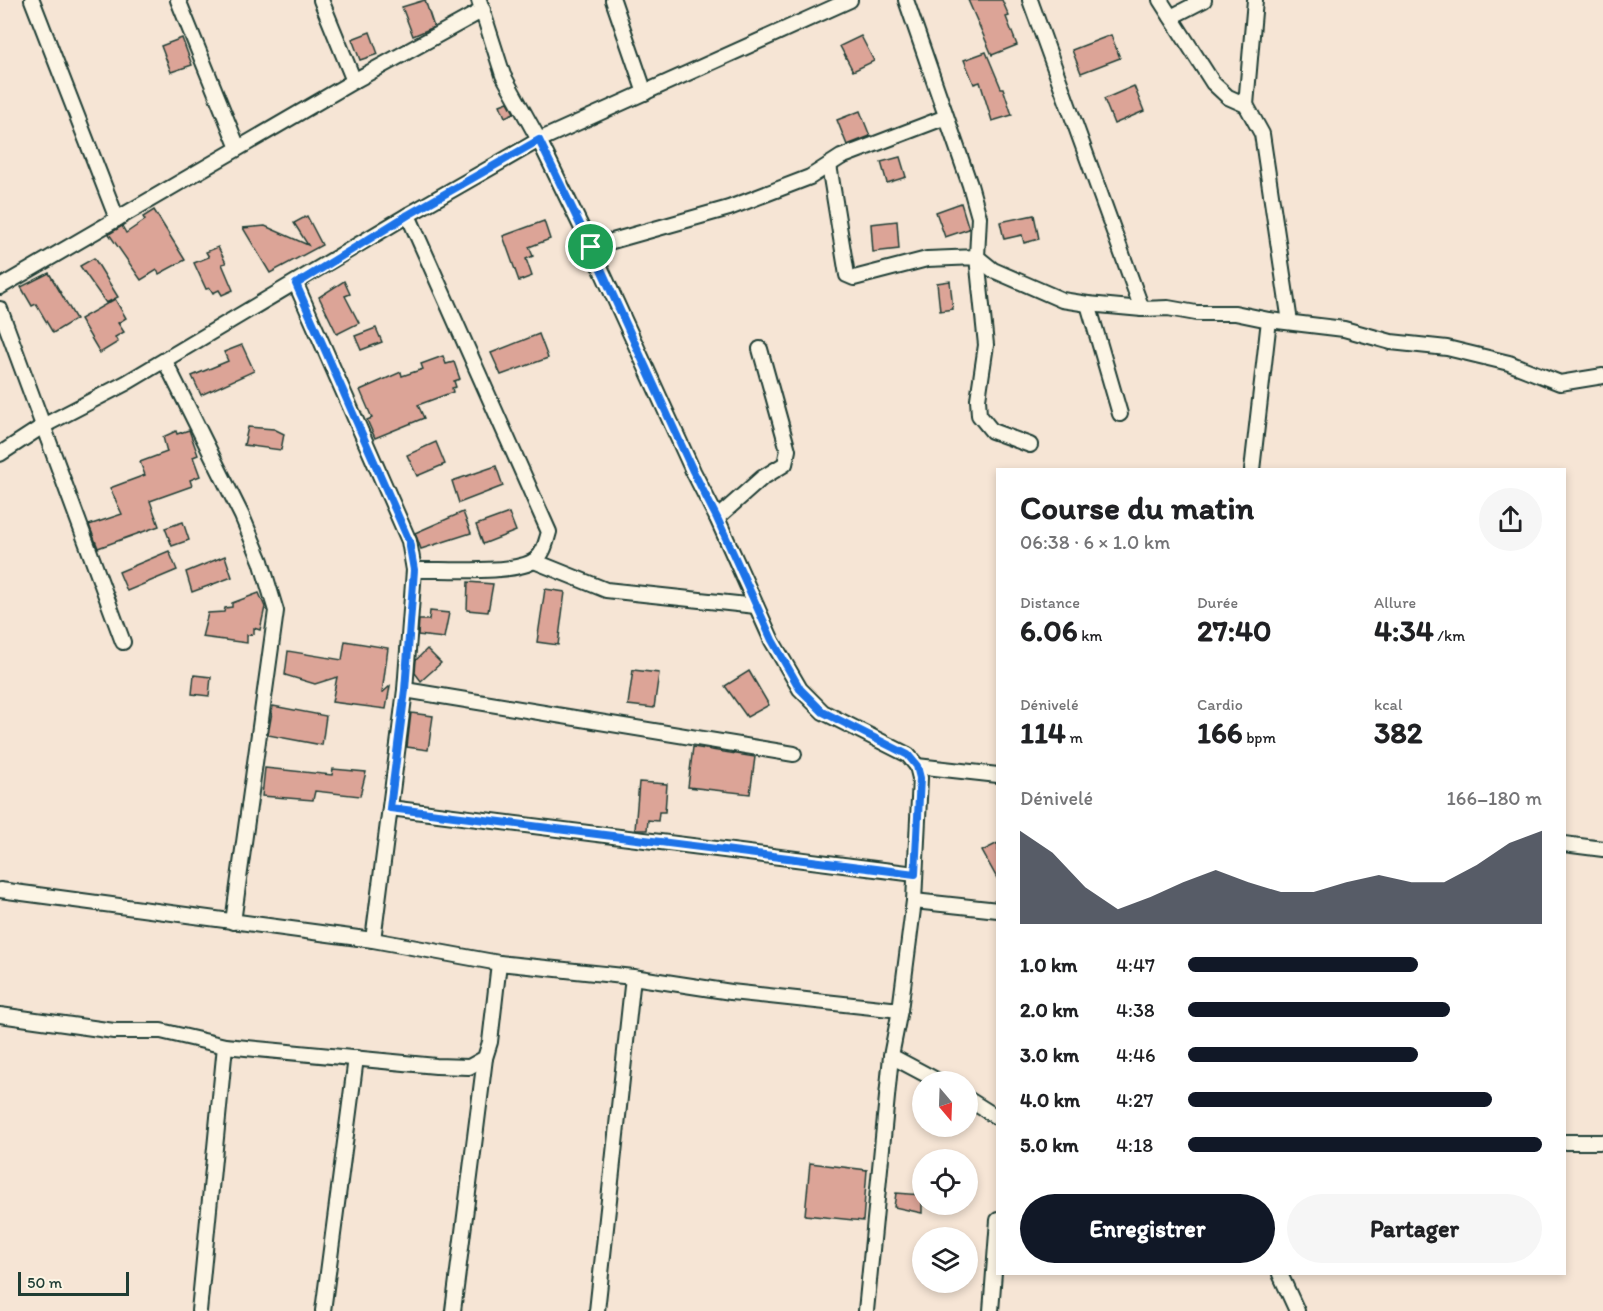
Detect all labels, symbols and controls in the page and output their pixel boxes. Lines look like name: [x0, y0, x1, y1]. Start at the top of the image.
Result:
pin: [565, 221, 616, 272]
icon: arrive: [574, 230, 607, 263]
text: Course du matin: [1020, 488, 1254, 527]
button: share: [1479, 488, 1542, 551]
text: 06:38 · 6 × 1.0 km: [1020, 530, 1170, 554]
text: Distance: [1020, 593, 1080, 612]
text: Durée: [1197, 593, 1238, 612]
text: Allure: [1374, 593, 1416, 612]
text: 6.06: [1020, 612, 1078, 649]
text: 27:40: [1197, 612, 1272, 649]
text: 4:34: [1374, 612, 1434, 649]
text: km: [1078, 626, 1102, 645]
text: /km: [1434, 626, 1465, 645]
text: Dénivelé: [1020, 695, 1079, 714]
text: Cardio: [1197, 695, 1243, 714]
text: kcal: [1374, 695, 1402, 714]
text: 114: [1020, 714, 1066, 751]
text: 166: [1197, 714, 1243, 751]
text: 382: [1374, 714, 1423, 751]
text: m: [1066, 728, 1083, 747]
text: bpm: [1243, 728, 1276, 747]
text: Dénivelé: [1020, 786, 1093, 810]
text: 166–180 m: [1447, 786, 1542, 810]
text: 1.0 km: [1020, 953, 1077, 977]
text: 4:47: [1116, 953, 1155, 977]
text: 2.0 km: [1020, 998, 1079, 1022]
text: 4:38: [1116, 998, 1155, 1022]
text: 3.0 km: [1020, 1043, 1079, 1067]
text: 4:46: [1116, 1043, 1156, 1067]
north arrow: [912, 1071, 978, 1137]
map controls: [912, 1071, 978, 1293]
text: 4.0 km: [1020, 1088, 1080, 1112]
text: 4:27: [1116, 1088, 1153, 1112]
text: 5.0 km: [1020, 1133, 1079, 1157]
text: 4:18: [1116, 1133, 1153, 1157]
button: locate: [912, 1149, 978, 1215]
button: Enregistrer: [1020, 1194, 1275, 1263]
button: Partager: [1287, 1194, 1542, 1263]
button: layers: [912, 1227, 978, 1293]
scale bar: [18, 1269, 129, 1296]
text: 50 m: [27, 1273, 62, 1292]

